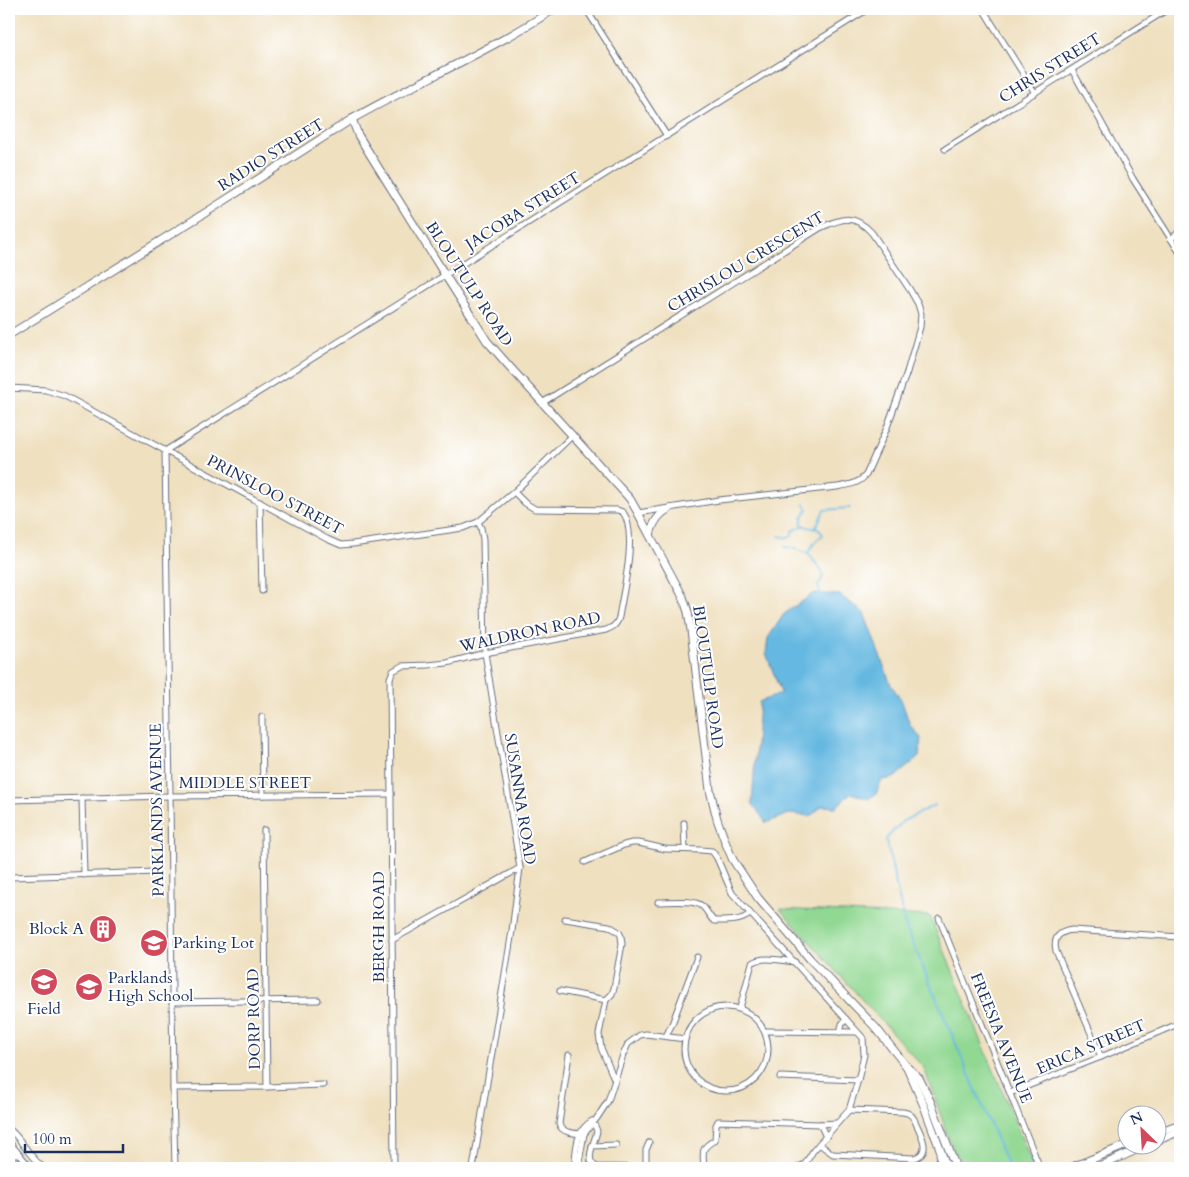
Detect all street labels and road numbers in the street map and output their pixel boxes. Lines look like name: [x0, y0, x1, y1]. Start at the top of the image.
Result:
street label: CHRIS STREET: [995, 28, 1106, 108]
street label: RADIO STREET: [214, 113, 329, 196]
street label: JACOBA STREET: [460, 167, 585, 256]
street label: CHRISLOU CRESCENT: [663, 206, 829, 318]
street label: BLOUTULP ROAD: [420, 217, 518, 351]
street label: PRINSLOO STREET: [203, 450, 347, 540]
street label: BLOUTULP ROAD: [687, 604, 729, 750]
street label: WALDRON ROAD: [456, 606, 603, 658]
street label: PARKLANDS AVENUE: [144, 723, 170, 897]
street label: SUSANNA ROAD: [499, 732, 541, 866]
street label: MIDDLE STREET: [179, 772, 312, 794]
street label: BERGH ROAD: [368, 871, 390, 983]
street label: DORP ROAD: [242, 968, 266, 1070]
street label: FREESIA AVENUE: [965, 970, 1037, 1107]
street label: ERICA STREET: [1033, 1014, 1149, 1080]

